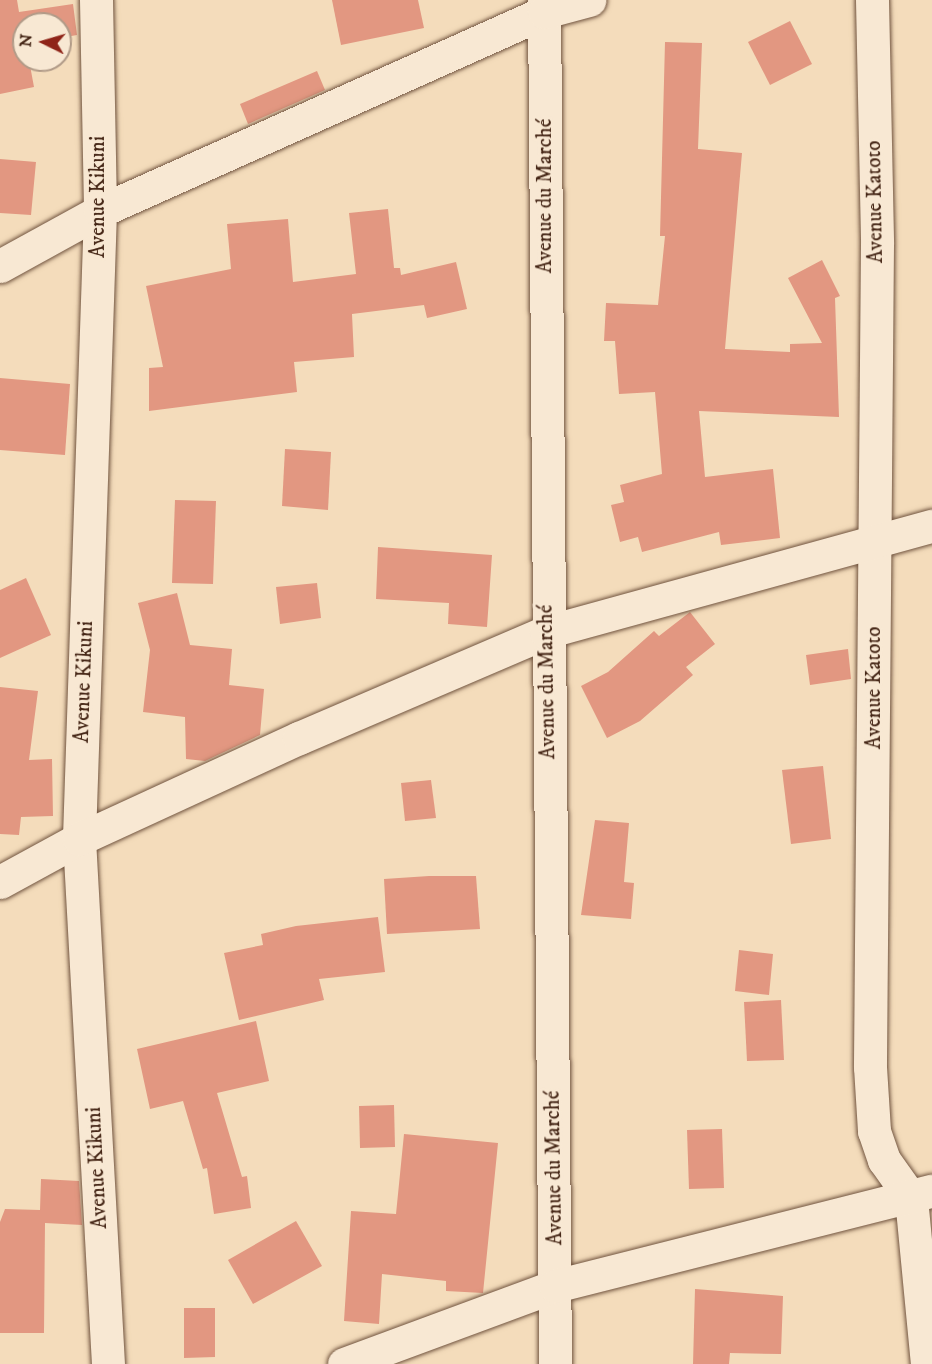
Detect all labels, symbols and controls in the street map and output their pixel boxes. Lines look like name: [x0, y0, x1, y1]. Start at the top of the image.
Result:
north arrow: [12, 12, 72, 72]
text: N: [16, 33, 37, 48]
street label: Avenue du Marché: [532, 119, 558, 273]
street label: Avenue Kikuni: [85, 136, 111, 258]
street label: Avenue Katoto: [861, 140, 889, 264]
street label: Avenue du Marché: [533, 604, 561, 760]
street label: Avenue Kikuni: [69, 621, 99, 743]
street label: Avenue Katoto: [861, 627, 887, 749]
street label: Avenue du Marché: [540, 1090, 568, 1246]
street label: Avenue Kikuni: [81, 1106, 113, 1230]

